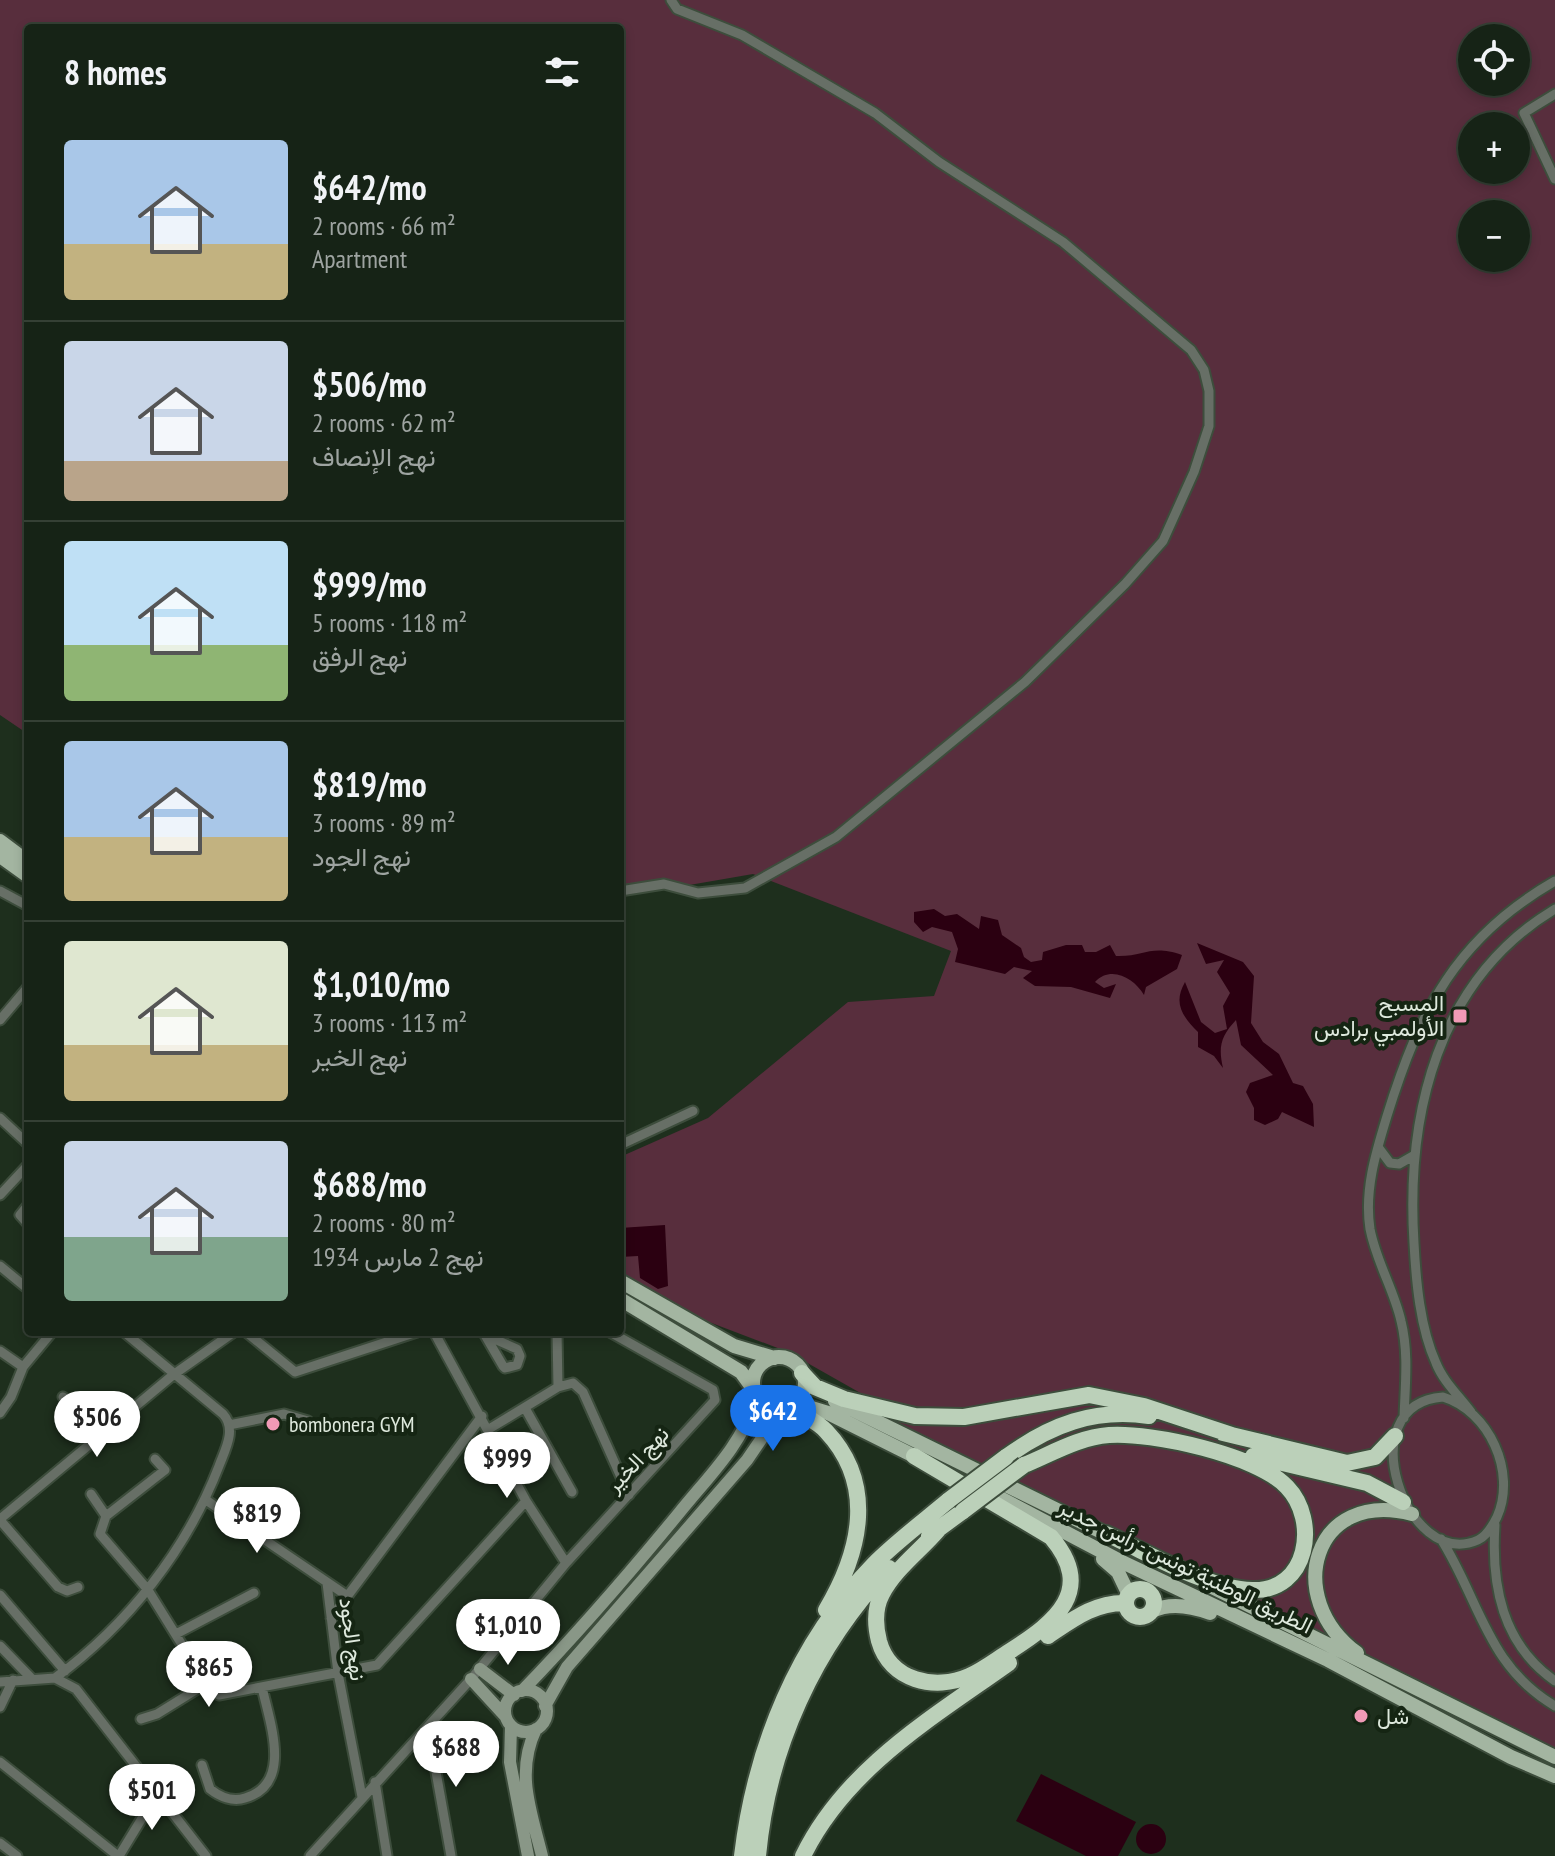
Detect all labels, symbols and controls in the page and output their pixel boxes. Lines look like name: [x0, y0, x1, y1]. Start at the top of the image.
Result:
map controls: [1458, 24, 1530, 272]
button: locate: [1458, 24, 1530, 96]
text: 8 homes: [64, 50, 167, 94]
icon: filters: [540, 50, 584, 94]
button: +: [1458, 112, 1530, 184]
text: $642/mo: [312, 165, 427, 209]
icon: home: [128, 172, 224, 268]
button: −: [1458, 200, 1530, 272]
text: 2 rooms · 66 m²: [312, 209, 456, 242]
text: Apartment: [312, 242, 407, 275]
text: $506/mo: [312, 362, 427, 406]
icon: home: [128, 373, 224, 469]
text: 2 rooms · 62 m²: [312, 406, 456, 439]
text: نهج الإنصاف: [312, 440, 436, 473]
text: $999/mo: [312, 562, 427, 606]
icon: home: [128, 573, 224, 669]
text: 5 rooms · 118 m²: [312, 606, 467, 639]
text: نهج الرفق: [312, 640, 407, 673]
text: $819/mo: [312, 762, 427, 806]
icon: home: [128, 773, 224, 869]
text: 3 rooms · 89 m²: [312, 806, 456, 839]
text: نهج الجود: [312, 840, 411, 873]
text: $1,010/mo: [312, 962, 450, 1006]
icon: home: [128, 973, 224, 1069]
place label: المسبح الأولمبي برادس: [1314, 989, 1444, 1047]
text: 3 rooms · 113 m²: [312, 1006, 467, 1039]
marker: المسبح الأولمبي برادس: [1451, 1007, 1469, 1025]
text: نهج الخير: [312, 1040, 407, 1073]
text: $688/mo: [312, 1162, 427, 1206]
icon: home: [128, 1173, 224, 1269]
text: 2 rooms · 80 m²: [312, 1206, 456, 1239]
text: نهج 2 مارس 1934: [312, 1240, 484, 1273]
pin: $642: [726, 1385, 820, 1453]
pin: $506: [50, 1391, 144, 1459]
text: $642: [748, 1394, 798, 1427]
text: $506: [72, 1400, 122, 1433]
place label: bombonera GYM: [289, 1410, 415, 1438]
marker: bombonera GYM: [264, 1415, 282, 1433]
street label: نهج الخير: [599, 1420, 675, 1499]
pin: $999: [460, 1432, 554, 1500]
text: $999: [482, 1441, 532, 1474]
pin: $819: [210, 1487, 304, 1555]
street label: الطريق الوطنية تونس - رأس جدير: [1054, 1492, 1317, 1640]
text: $819: [232, 1496, 282, 1529]
street label: نهج الجود: [332, 1596, 373, 1683]
pin: $1,010: [443, 1599, 573, 1667]
text: $1,010: [474, 1608, 542, 1641]
pin: $865: [162, 1641, 256, 1709]
text: $865: [184, 1650, 234, 1683]
place label: شل: [1377, 1702, 1409, 1730]
marker: شل: [1352, 1707, 1370, 1725]
pin: $688: [409, 1721, 503, 1789]
text: $688: [431, 1730, 481, 1763]
pin: $501: [105, 1764, 199, 1832]
text: $501: [127, 1773, 177, 1806]

